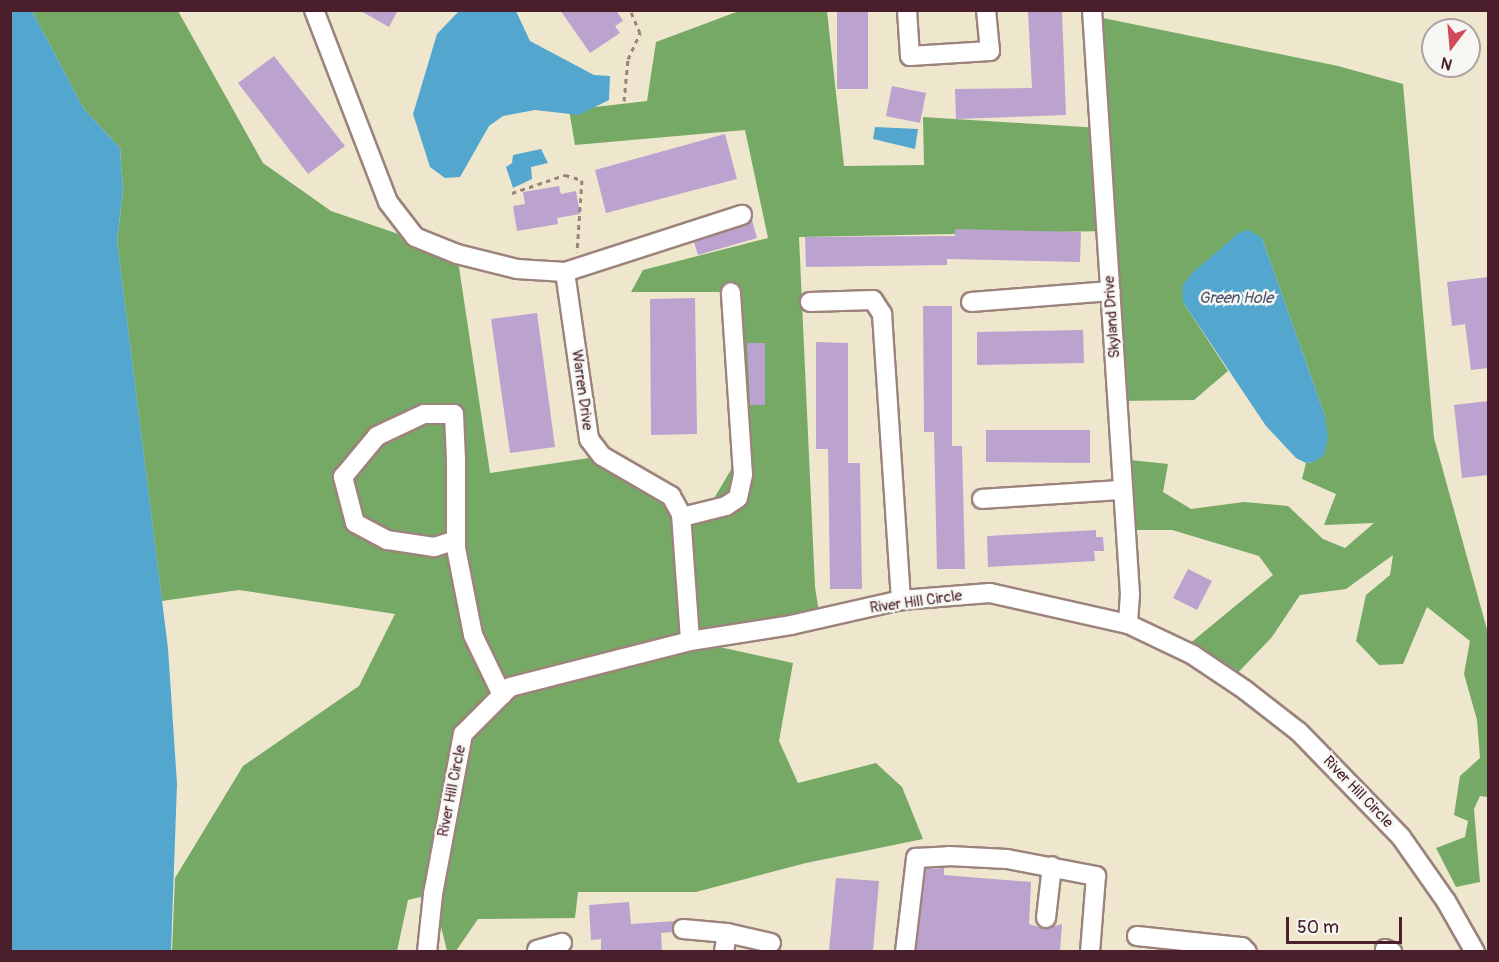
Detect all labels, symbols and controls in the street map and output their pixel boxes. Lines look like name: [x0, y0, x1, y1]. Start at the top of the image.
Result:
north arrow: [1421, 18, 1481, 78]
text: N: [1439, 52, 1455, 74]
street label: Skyland Drive: [1100, 275, 1124, 359]
water label: Green Hole: [1199, 288, 1273, 308]
street label: Warren Drive: [567, 349, 597, 431]
street label: River Hill Circle: [869, 587, 963, 617]
street label: River Hill Circle: [434, 744, 470, 838]
street label: River Hill Circle: [1319, 752, 1397, 832]
scale bar: [1289, 905, 1404, 943]
text: 50 m: [1297, 916, 1339, 939]

